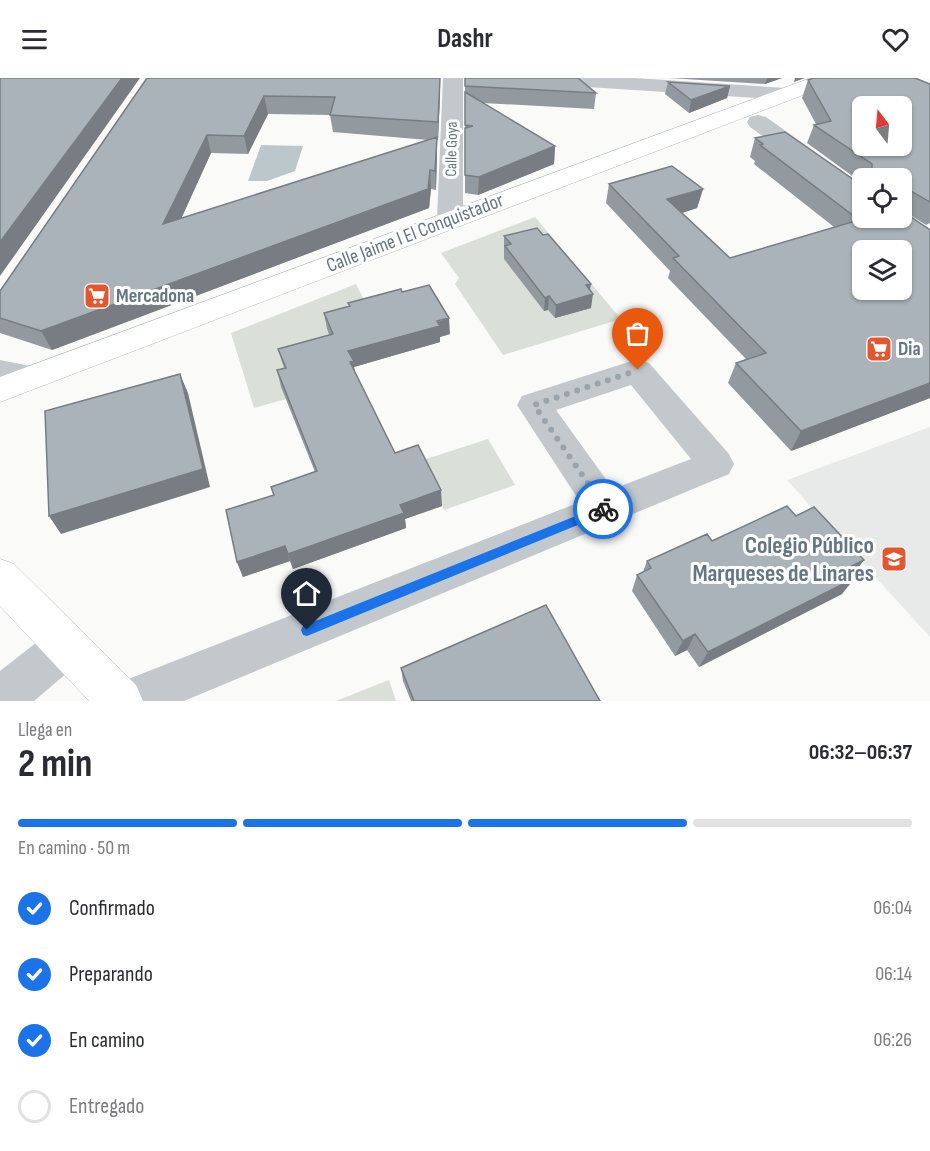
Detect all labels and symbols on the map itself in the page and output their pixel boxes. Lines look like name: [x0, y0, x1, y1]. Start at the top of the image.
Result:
north arrow: [852, 96, 912, 156]
street label: Calle Goya: [442, 121, 462, 177]
street label: Calle Jaime I El Conquistador: [323, 188, 507, 278]
supermarket icon: Mercadona: [82, 281, 112, 311]
place label: Mercadona: [116, 284, 194, 308]
pin: [612, 308, 663, 370]
supermarket icon: Dia: [864, 334, 894, 364]
place label: Dia: [898, 337, 921, 361]
courier: [573, 479, 633, 539]
place label: Colegio Público Marqueses de Linares: [692, 531, 874, 588]
school or university icon: Colegio Público Marqueses de Linares: [879, 544, 909, 574]
pin: [281, 568, 332, 630]

